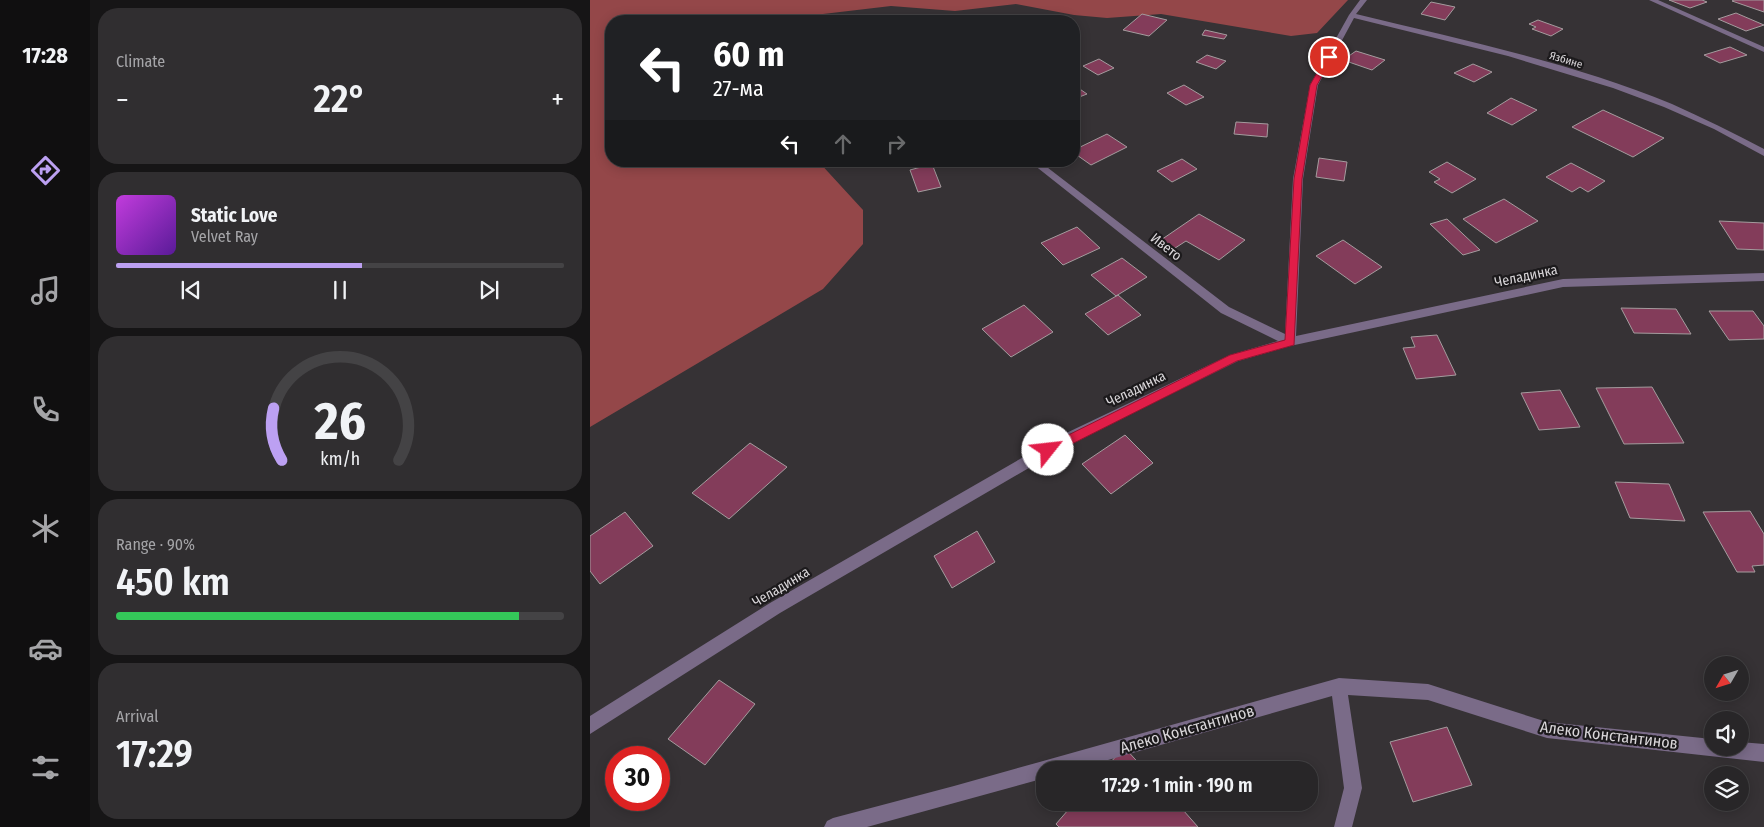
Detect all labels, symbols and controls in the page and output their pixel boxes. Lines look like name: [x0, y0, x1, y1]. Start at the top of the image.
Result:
text: 60 m: [713, 33, 784, 75]
icon: left: [630, 35, 695, 100]
pin: [1308, 36, 1350, 78]
text: 17:28: [22, 42, 68, 69]
icon: arrive: [1315, 43, 1343, 71]
street label: Язбине: [1548, 49, 1584, 71]
text: Climate: [116, 52, 165, 71]
text: 27-ма: [713, 75, 764, 102]
text: 22°: [314, 76, 366, 122]
text: −: [116, 83, 129, 116]
text: +: [551, 83, 564, 116]
icon: left: [776, 130, 804, 158]
icon: ahead: [829, 130, 857, 158]
icon: right: [882, 130, 910, 158]
icon: directions: [28, 153, 63, 188]
text: Static Love: [191, 204, 278, 227]
text: Velvet Ray: [191, 227, 258, 246]
street label: Ивето: [1147, 230, 1185, 264]
street label: Челадинка: [1493, 261, 1559, 291]
icon: music: [28, 273, 63, 308]
icon: previous: [177, 276, 205, 304]
icon: pause: [326, 276, 354, 304]
icon: next: [475, 276, 503, 304]
street label: Челадинка: [1104, 367, 1168, 411]
text: 26: [313, 390, 366, 453]
icon: phone: [28, 392, 63, 427]
position arrow: [1021, 423, 1073, 475]
text: km/h: [320, 448, 360, 470]
icon: climate: [28, 511, 63, 546]
text: Range · 90%: [116, 535, 195, 554]
text: 450 km: [116, 559, 230, 605]
street label: Челадинка: [749, 563, 813, 611]
icon: car: [28, 631, 63, 666]
north arrow: [1704, 656, 1749, 701]
map controls: [1704, 656, 1749, 811]
street label: Алеко Константинов: [1118, 701, 1256, 757]
text: Arrival: [116, 707, 158, 726]
button: sound: [1704, 711, 1749, 756]
street label: Алеко Константинов: [1539, 717, 1679, 753]
text: 17:29: [116, 731, 193, 777]
speed limit sign: 30: [605, 746, 670, 811]
icon: filters: [28, 750, 63, 785]
button: layers: [1704, 766, 1749, 811]
text: 17:29 · 1 min · 190 m: [1101, 774, 1253, 797]

